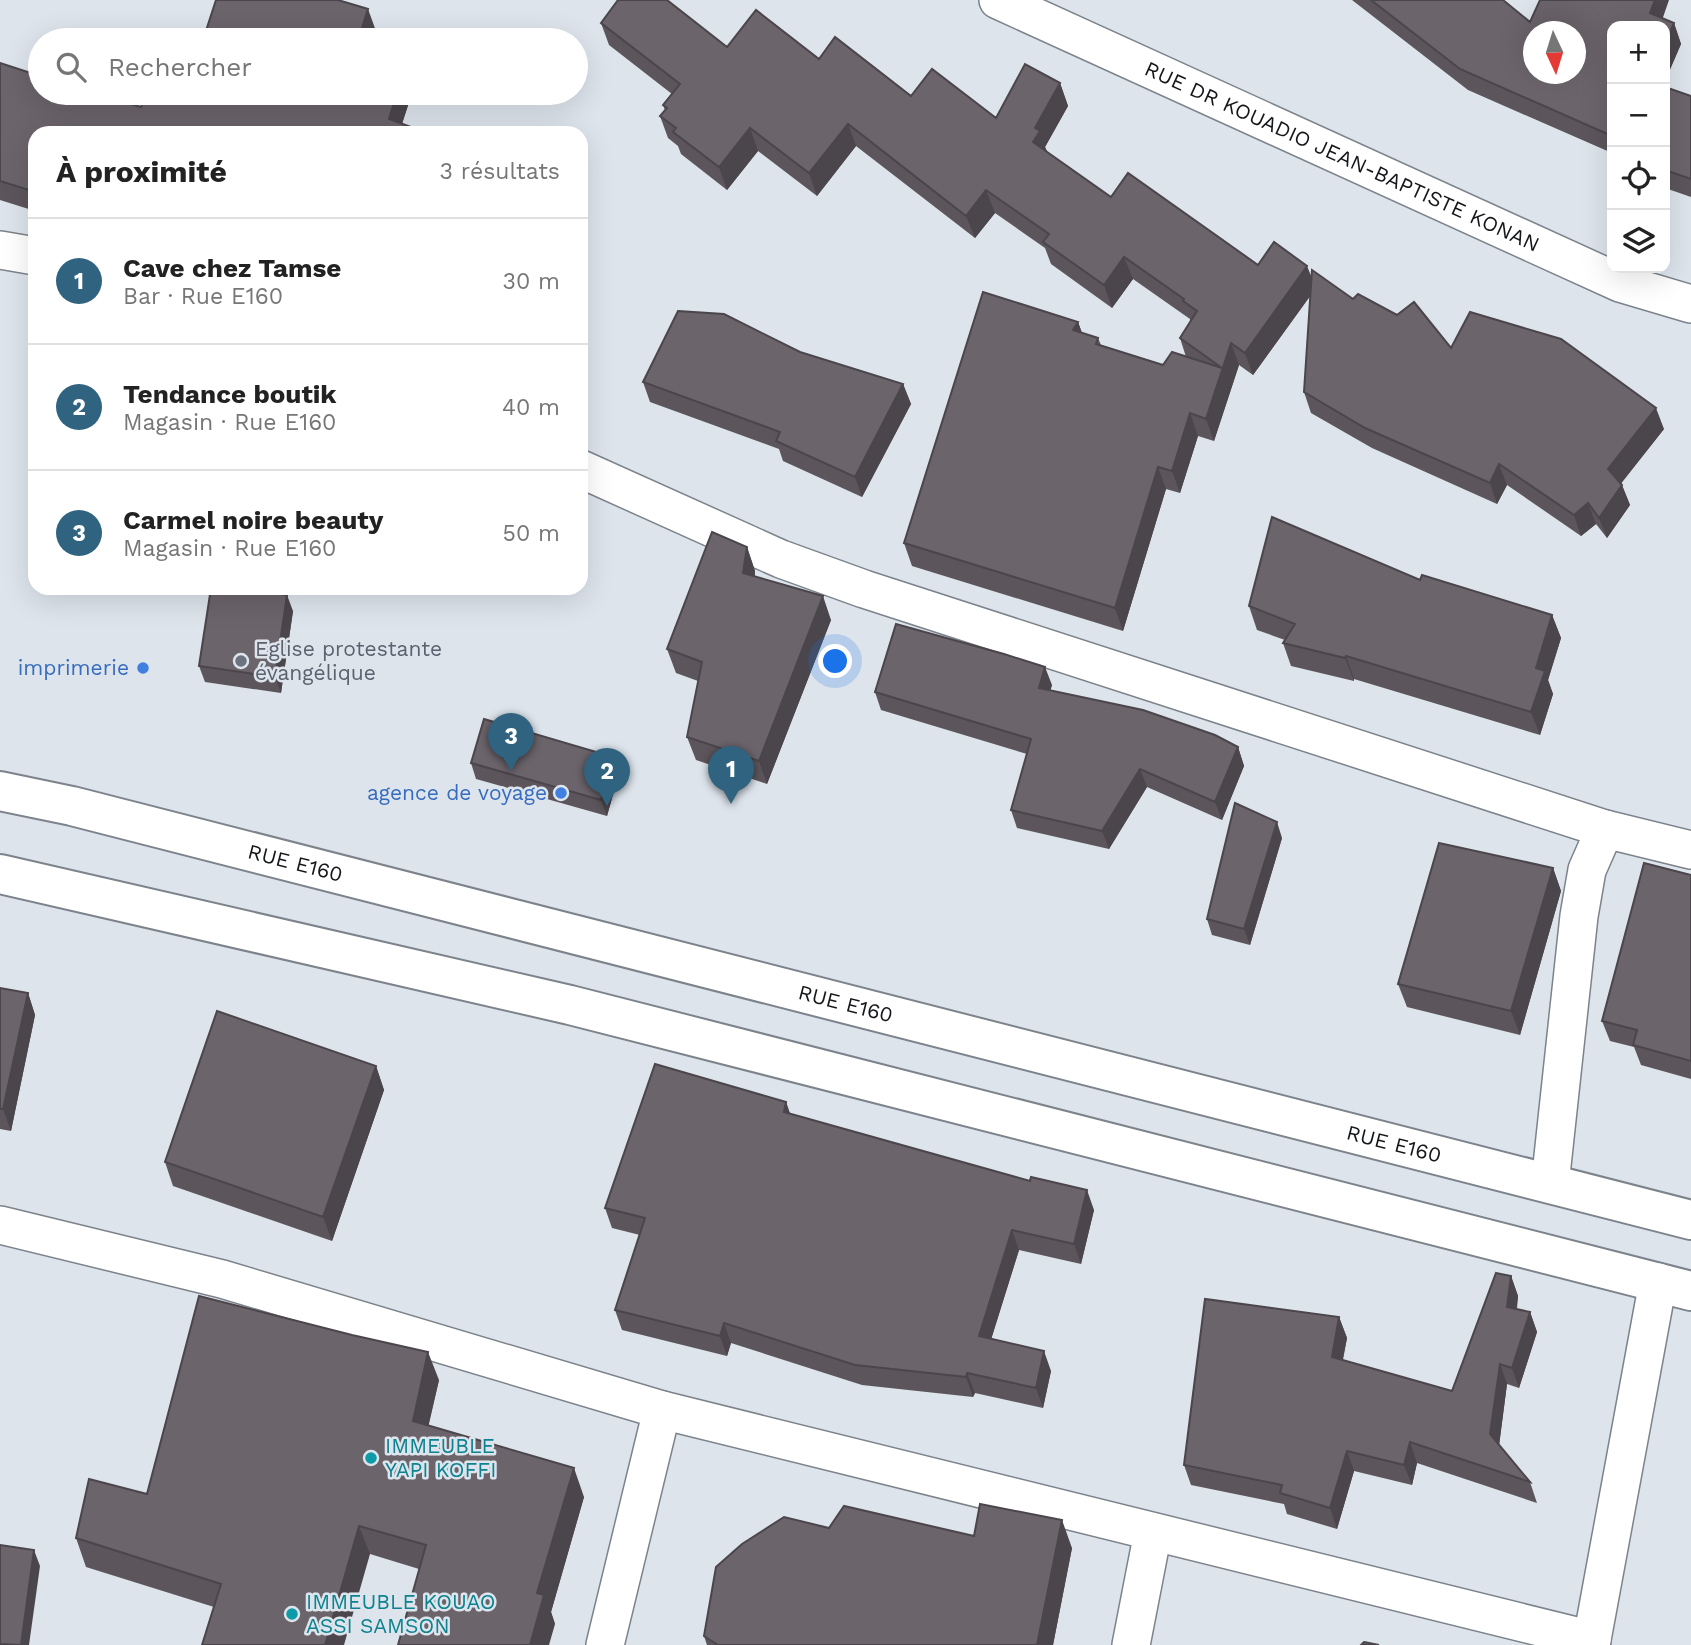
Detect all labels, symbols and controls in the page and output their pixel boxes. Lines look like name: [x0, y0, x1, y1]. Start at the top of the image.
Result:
north arrow: [1523, 21, 1586, 84]
map controls: [1607, 21, 1670, 273]
button: +: [1607, 21, 1670, 84]
search box: [28, 28, 588, 105]
icon: search: [52, 48, 90, 86]
text: Rechercher: [108, 52, 252, 82]
street label: RUE DR KOUADIO JEAN-BAPTISTE KONAN: [1141, 56, 1543, 257]
button: −: [1607, 84, 1670, 147]
button: locate: [1607, 147, 1670, 210]
text: À proximité: [56, 154, 227, 189]
text: 3 résultats: [440, 158, 560, 185]
button: layers: [1607, 210, 1670, 273]
text: Cave chez Tamse: [123, 253, 341, 283]
text: 1: [74, 268, 84, 295]
text: 30 m: [503, 268, 560, 295]
text: Bar · Rue E160: [123, 283, 283, 310]
text: Tendance boutik: [123, 379, 337, 409]
text: 2: [72, 394, 86, 421]
text: 40 m: [502, 394, 560, 421]
text: Magasin · Rue E160: [123, 409, 336, 436]
text: Carmel noire beauty: [123, 505, 383, 535]
text: 3: [72, 520, 86, 547]
text: 50 m: [503, 520, 560, 547]
text: Magasin · Rue E160: [123, 535, 336, 562]
place label: Eglise protestante évangélique: [255, 636, 442, 685]
your location: [818, 644, 852, 678]
marker: Eglise protestante évangélique: [233, 653, 249, 669]
place label: imprimerie: [18, 655, 129, 680]
marker: imprimerie: [135, 660, 151, 676]
pin: 3: [488, 713, 534, 771]
pin: 1: [708, 746, 754, 804]
pin: 2: [584, 748, 630, 806]
place label: agence de voyage: [367, 780, 547, 805]
marker: agence de voyage: [553, 785, 569, 801]
street label: RUE E160: [245, 838, 345, 887]
street label: RUE E160: [796, 979, 896, 1027]
street label: RUE E160: [1344, 1119, 1444, 1168]
place label: IMMEUBLE YAPI KOFFI: [385, 1433, 496, 1482]
marker: IMMEUBLE YAPI KOFFI: [363, 1450, 379, 1466]
place label: IMMEUBLE KOUAO ASSI SAMSON: [306, 1589, 496, 1638]
marker: IMMEUBLE KOUAO ASSI SAMSON: [284, 1606, 300, 1622]

